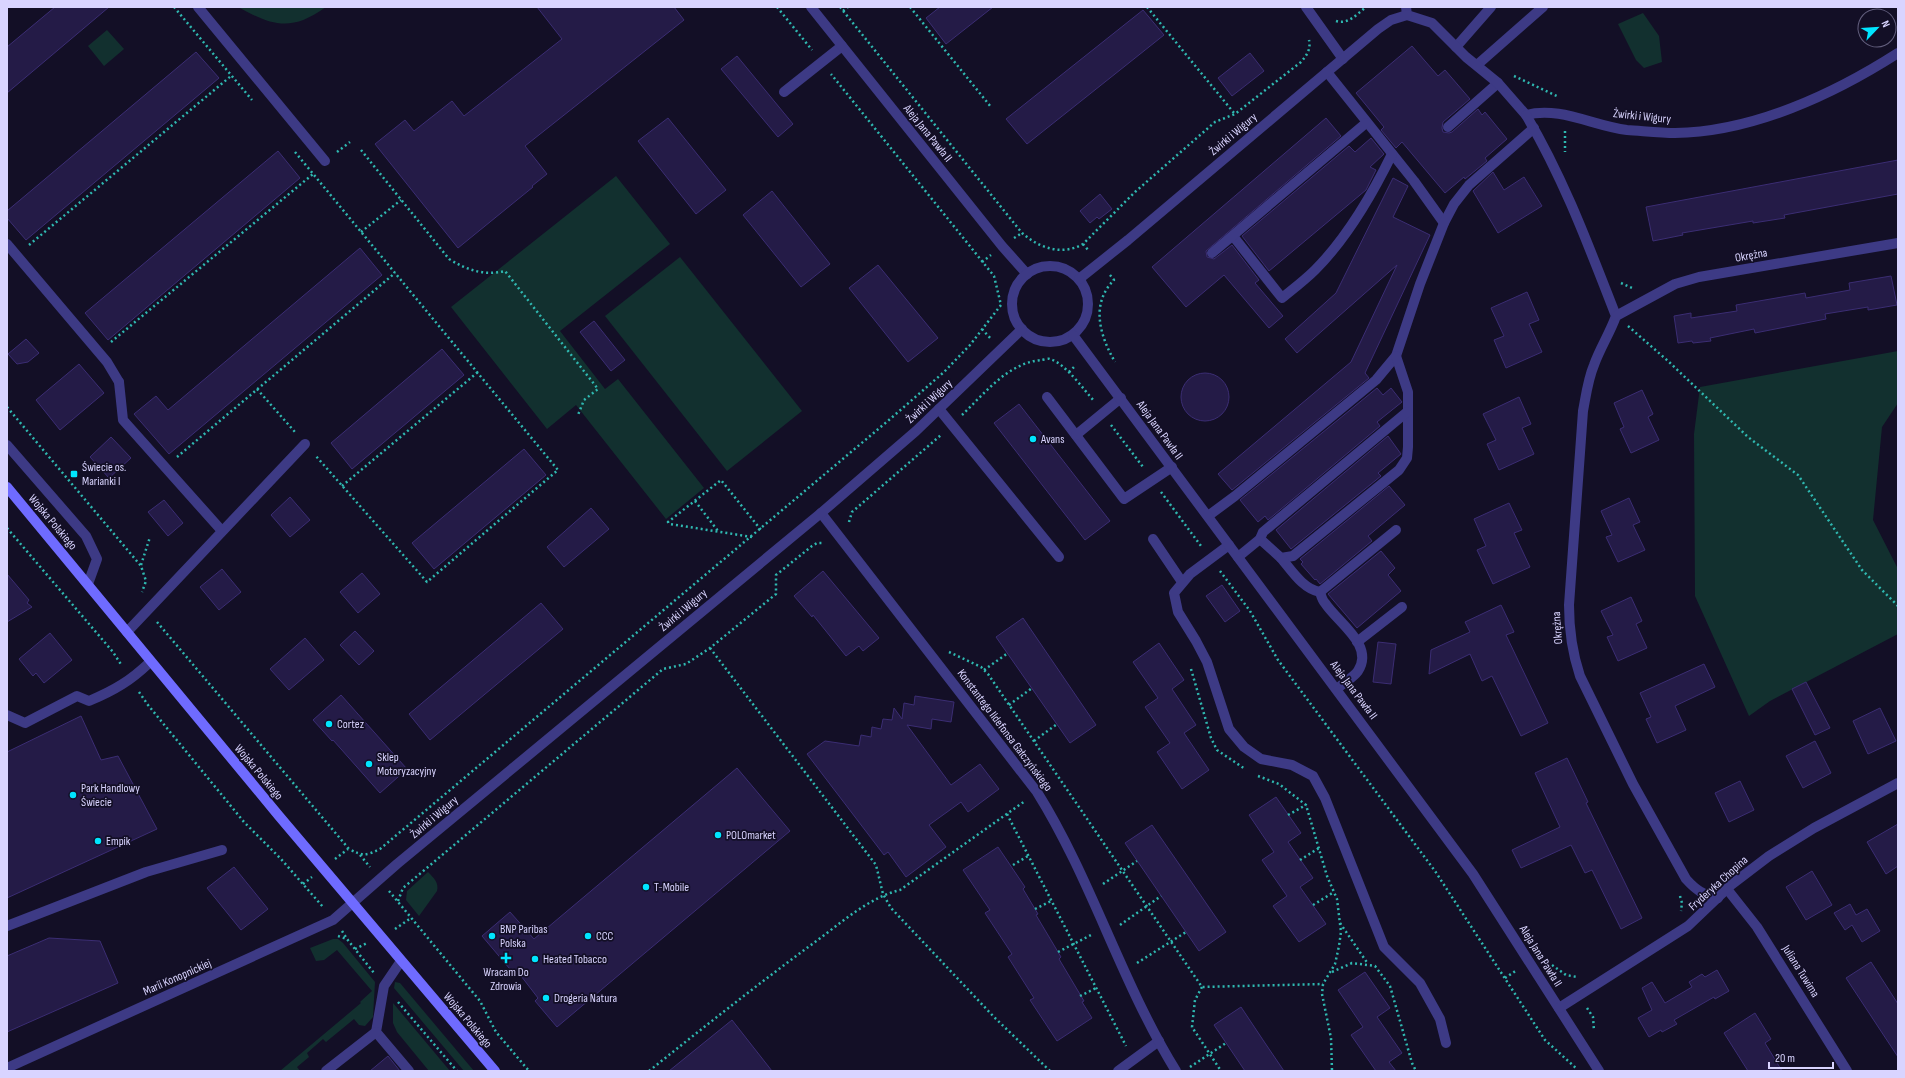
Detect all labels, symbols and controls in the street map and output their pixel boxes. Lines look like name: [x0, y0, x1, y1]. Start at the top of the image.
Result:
north arrow: [1857, 8, 1897, 48]
text: N: [1878, 19, 1893, 30]
street label: Aleja Jana Pawła II: [899, 101, 955, 165]
street label: Żwirki i Wigury: [1612, 106, 1672, 127]
street label: Żwirki i Wigury: [1206, 110, 1261, 159]
street label: Okrężna: [1734, 245, 1769, 266]
street label: Żwirki i Wigury: [903, 376, 956, 427]
street label: Aleja Jana Pawła II: [1132, 397, 1186, 463]
place label: Avans: [1040, 432, 1065, 447]
marker: Avans: [1028, 434, 1038, 444]
place label: Świecie os. Marianki I: [82, 460, 126, 489]
marker: Świecie os. Marianki I: [69, 469, 79, 479]
street label: Wojska Polskiego: [25, 491, 80, 553]
street label: Żwirki i Wigury: [656, 586, 711, 635]
street label: Okrężna: [1549, 611, 1566, 645]
street label: Aleja Jana Pawła II: [1326, 657, 1381, 723]
street label: Konstantego Ildefonsa Gałczyńskiego: [954, 666, 1055, 794]
place label: Cortez: [337, 717, 365, 732]
marker: Cortez: [324, 719, 334, 729]
street label: Wojska Polskiego: [231, 741, 286, 803]
place label: Sklep Motoryzacyjny: [377, 750, 436, 779]
marker: Sklep Motoryzacyjny: [364, 759, 374, 769]
place label: Park Handlowy Świecie: [81, 781, 140, 810]
marker: Park Handlowy Świecie: [68, 790, 78, 800]
street label: Żwirki i Wigury: [407, 793, 462, 842]
place label: POLOmarket: [726, 828, 776, 843]
marker: POLOmarket: [713, 830, 723, 840]
place label: Empik: [106, 834, 131, 849]
marker: Empik: [93, 836, 103, 846]
street label: Fryderyka Chopina: [1686, 853, 1751, 914]
place label: T-Mobile: [654, 880, 689, 895]
marker: T-Mobile: [641, 882, 651, 892]
place label: BNP Paribas Polska: [500, 922, 548, 951]
street label: Aleja Jana Pawła II: [1515, 922, 1565, 990]
place label: CCC: [596, 929, 613, 944]
marker: BNP Paribas Polska: [487, 931, 497, 941]
marker: CCC: [583, 931, 593, 941]
street label: Juliana Tuwima: [1778, 942, 1823, 1000]
place label: Heated Tobacco: [543, 952, 607, 967]
marker: Wracam Do Zdrowia: [501, 953, 511, 963]
marker: Heated Tobacco: [530, 954, 540, 964]
street label: Marii Konopnickiej: [141, 956, 214, 999]
place label: Wracam Do Zdrowia: [483, 965, 529, 994]
street label: Wojska Polskiego: [440, 989, 495, 1051]
place label: Drogeria Natura: [554, 991, 618, 1006]
marker: Drogeria Natura: [541, 993, 551, 1003]
scale bar: [1769, 1044, 1833, 1070]
text: 20 m: [1775, 1051, 1795, 1066]

